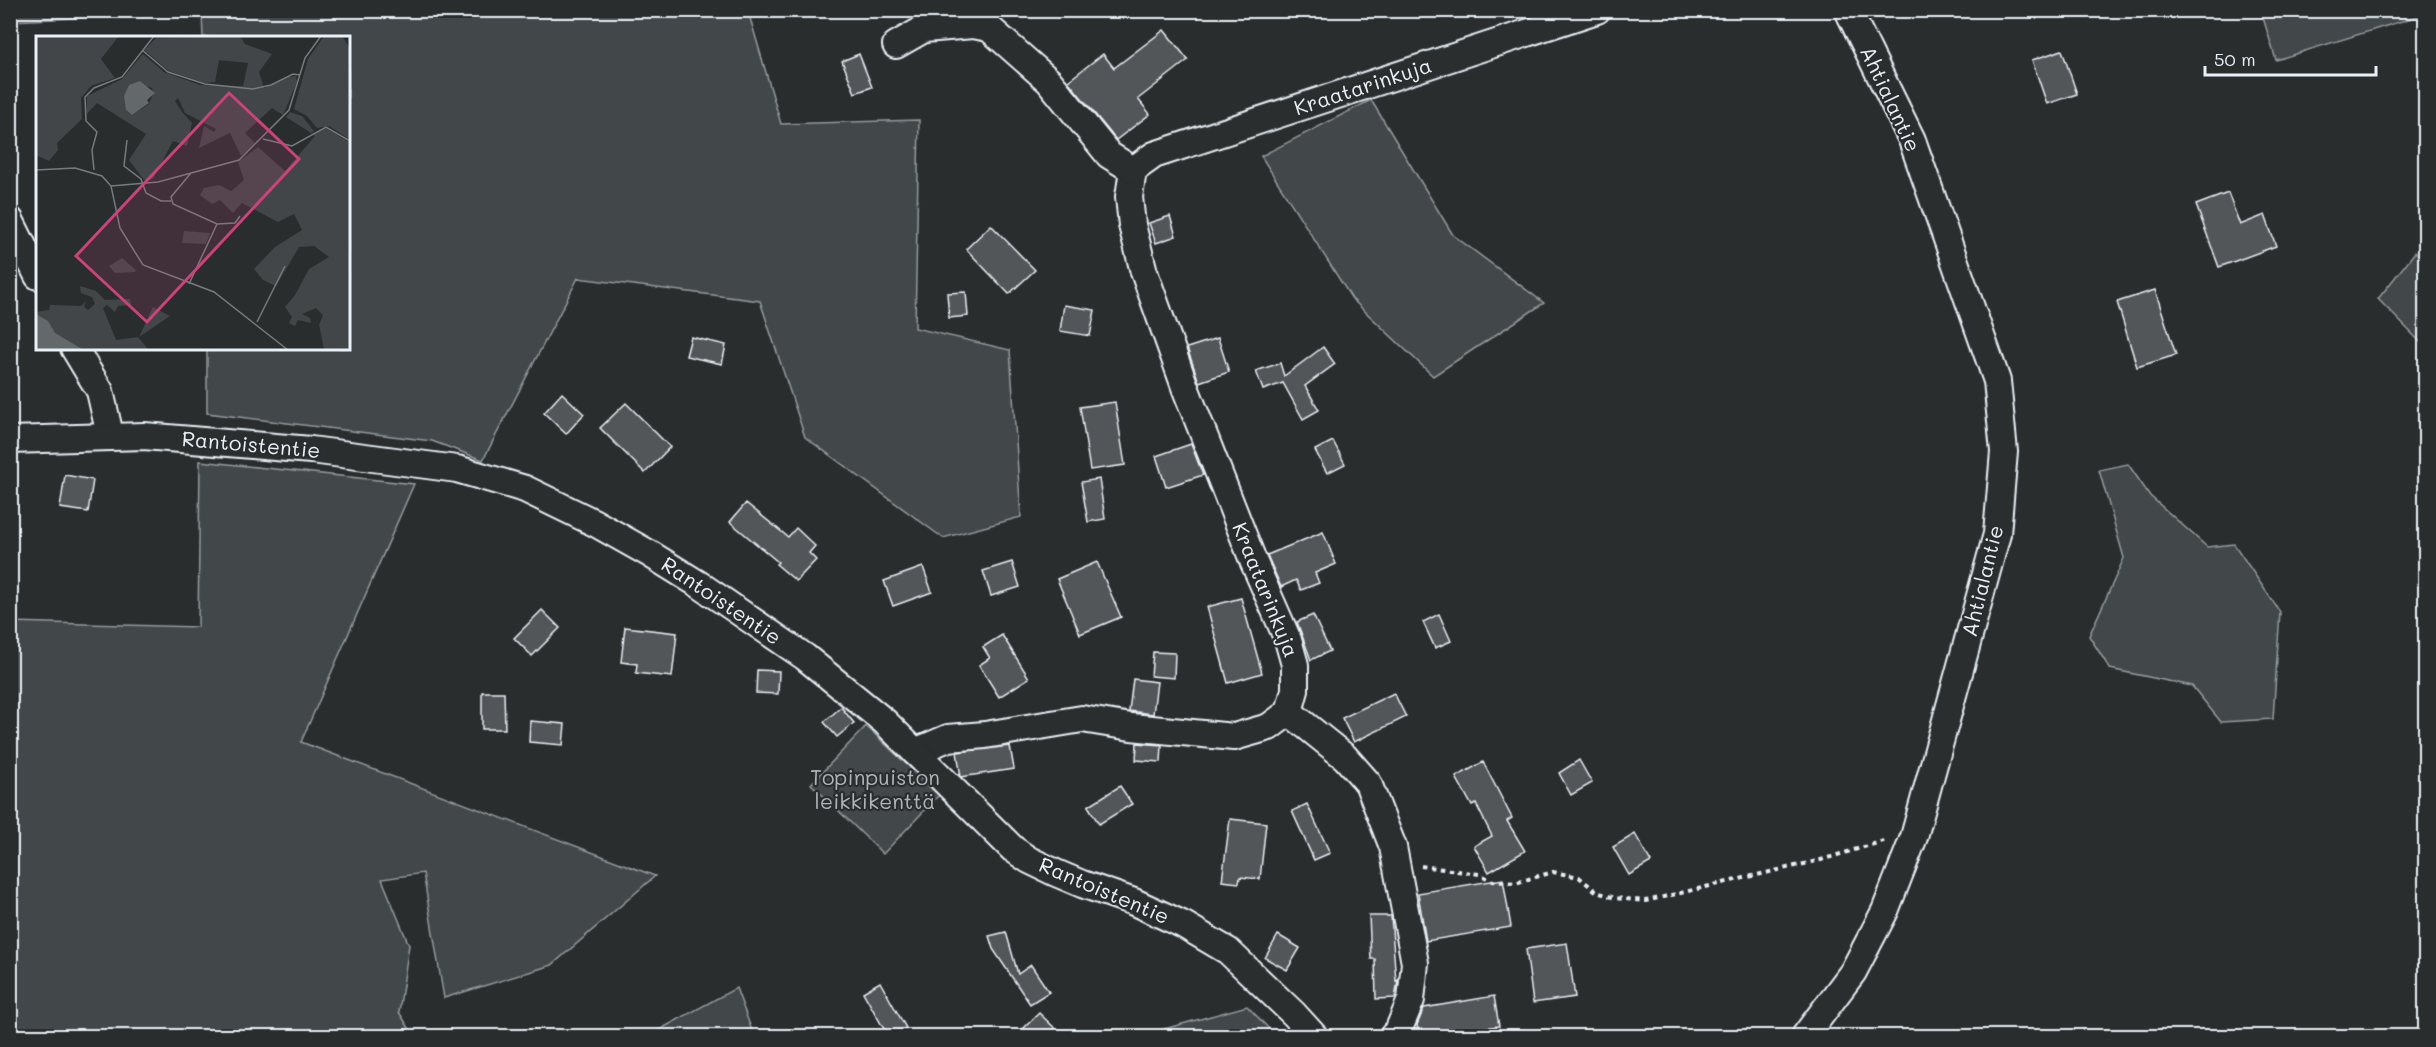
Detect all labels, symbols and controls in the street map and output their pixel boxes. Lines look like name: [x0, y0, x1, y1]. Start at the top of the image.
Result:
inset map: [36, 36, 350, 350]
scale bar: [2205, 39, 2376, 77]
street label: Ahtialantie: [1855, 41, 1928, 156]
text: 50 m: [2214, 47, 2256, 71]
street label: Kraatarinkuja: [1290, 51, 1435, 121]
street label: Rantoistentie: [181, 424, 322, 463]
street label: Kraatarinkuja: [1227, 518, 1306, 661]
street label: Ahtialantie: [1955, 522, 2008, 639]
street label: Rantoistentie: [657, 550, 787, 650]
park label: Topinpuiston leikkikenttä: [810, 763, 940, 814]
street label: Rantoistentie: [1035, 850, 1174, 929]

